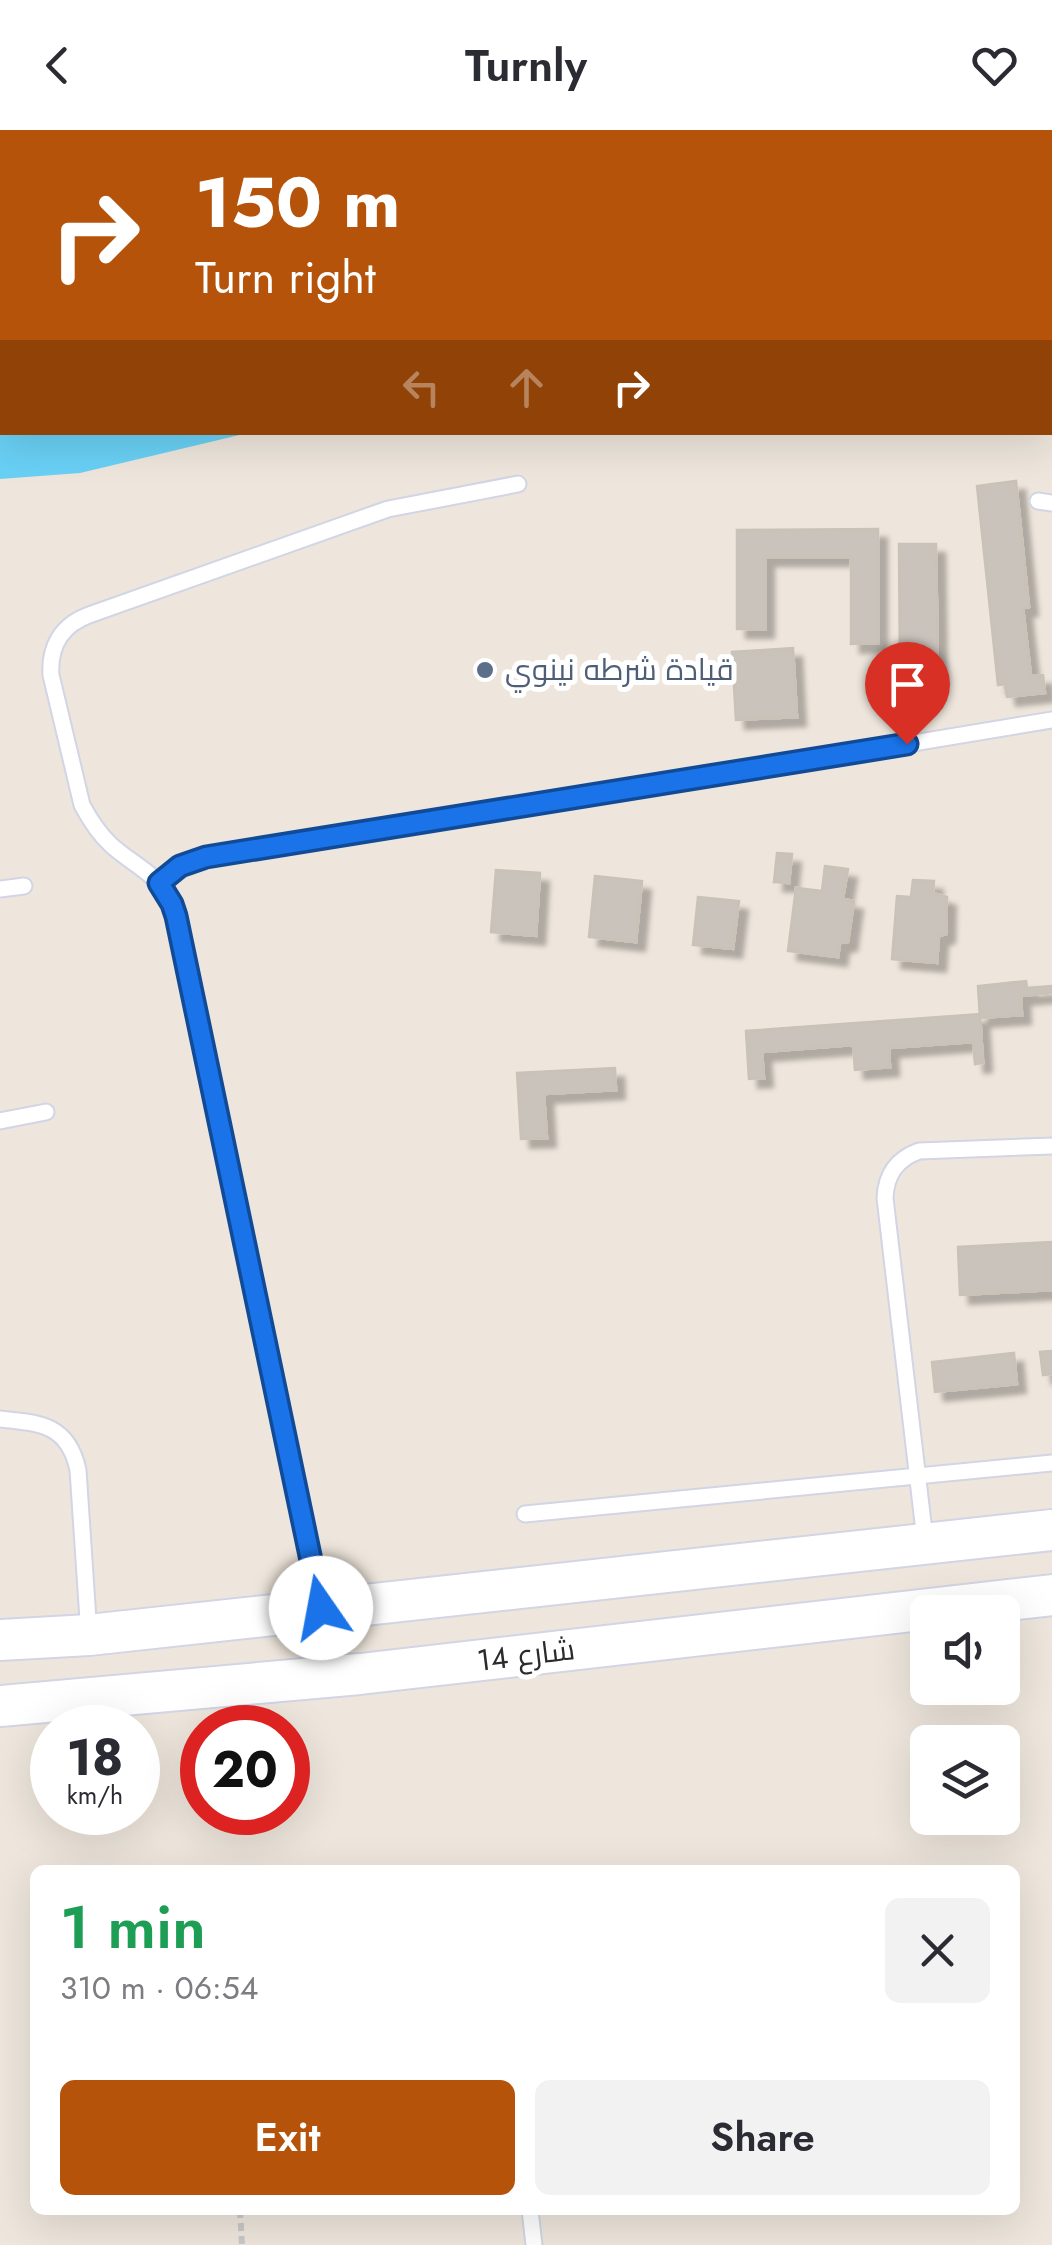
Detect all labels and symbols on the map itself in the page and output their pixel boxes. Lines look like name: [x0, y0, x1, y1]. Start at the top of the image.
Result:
pin: [865, 642, 950, 745]
place label: قيادة شرطه نينوي: [505, 648, 734, 693]
marker: قيادة شرطه نينوي: [474, 659, 496, 681]
position arrow: [269, 1556, 373, 1660]
street label: شارع 14: [475, 1627, 577, 1682]
speed limit sign: 20: [180, 1705, 310, 1835]

